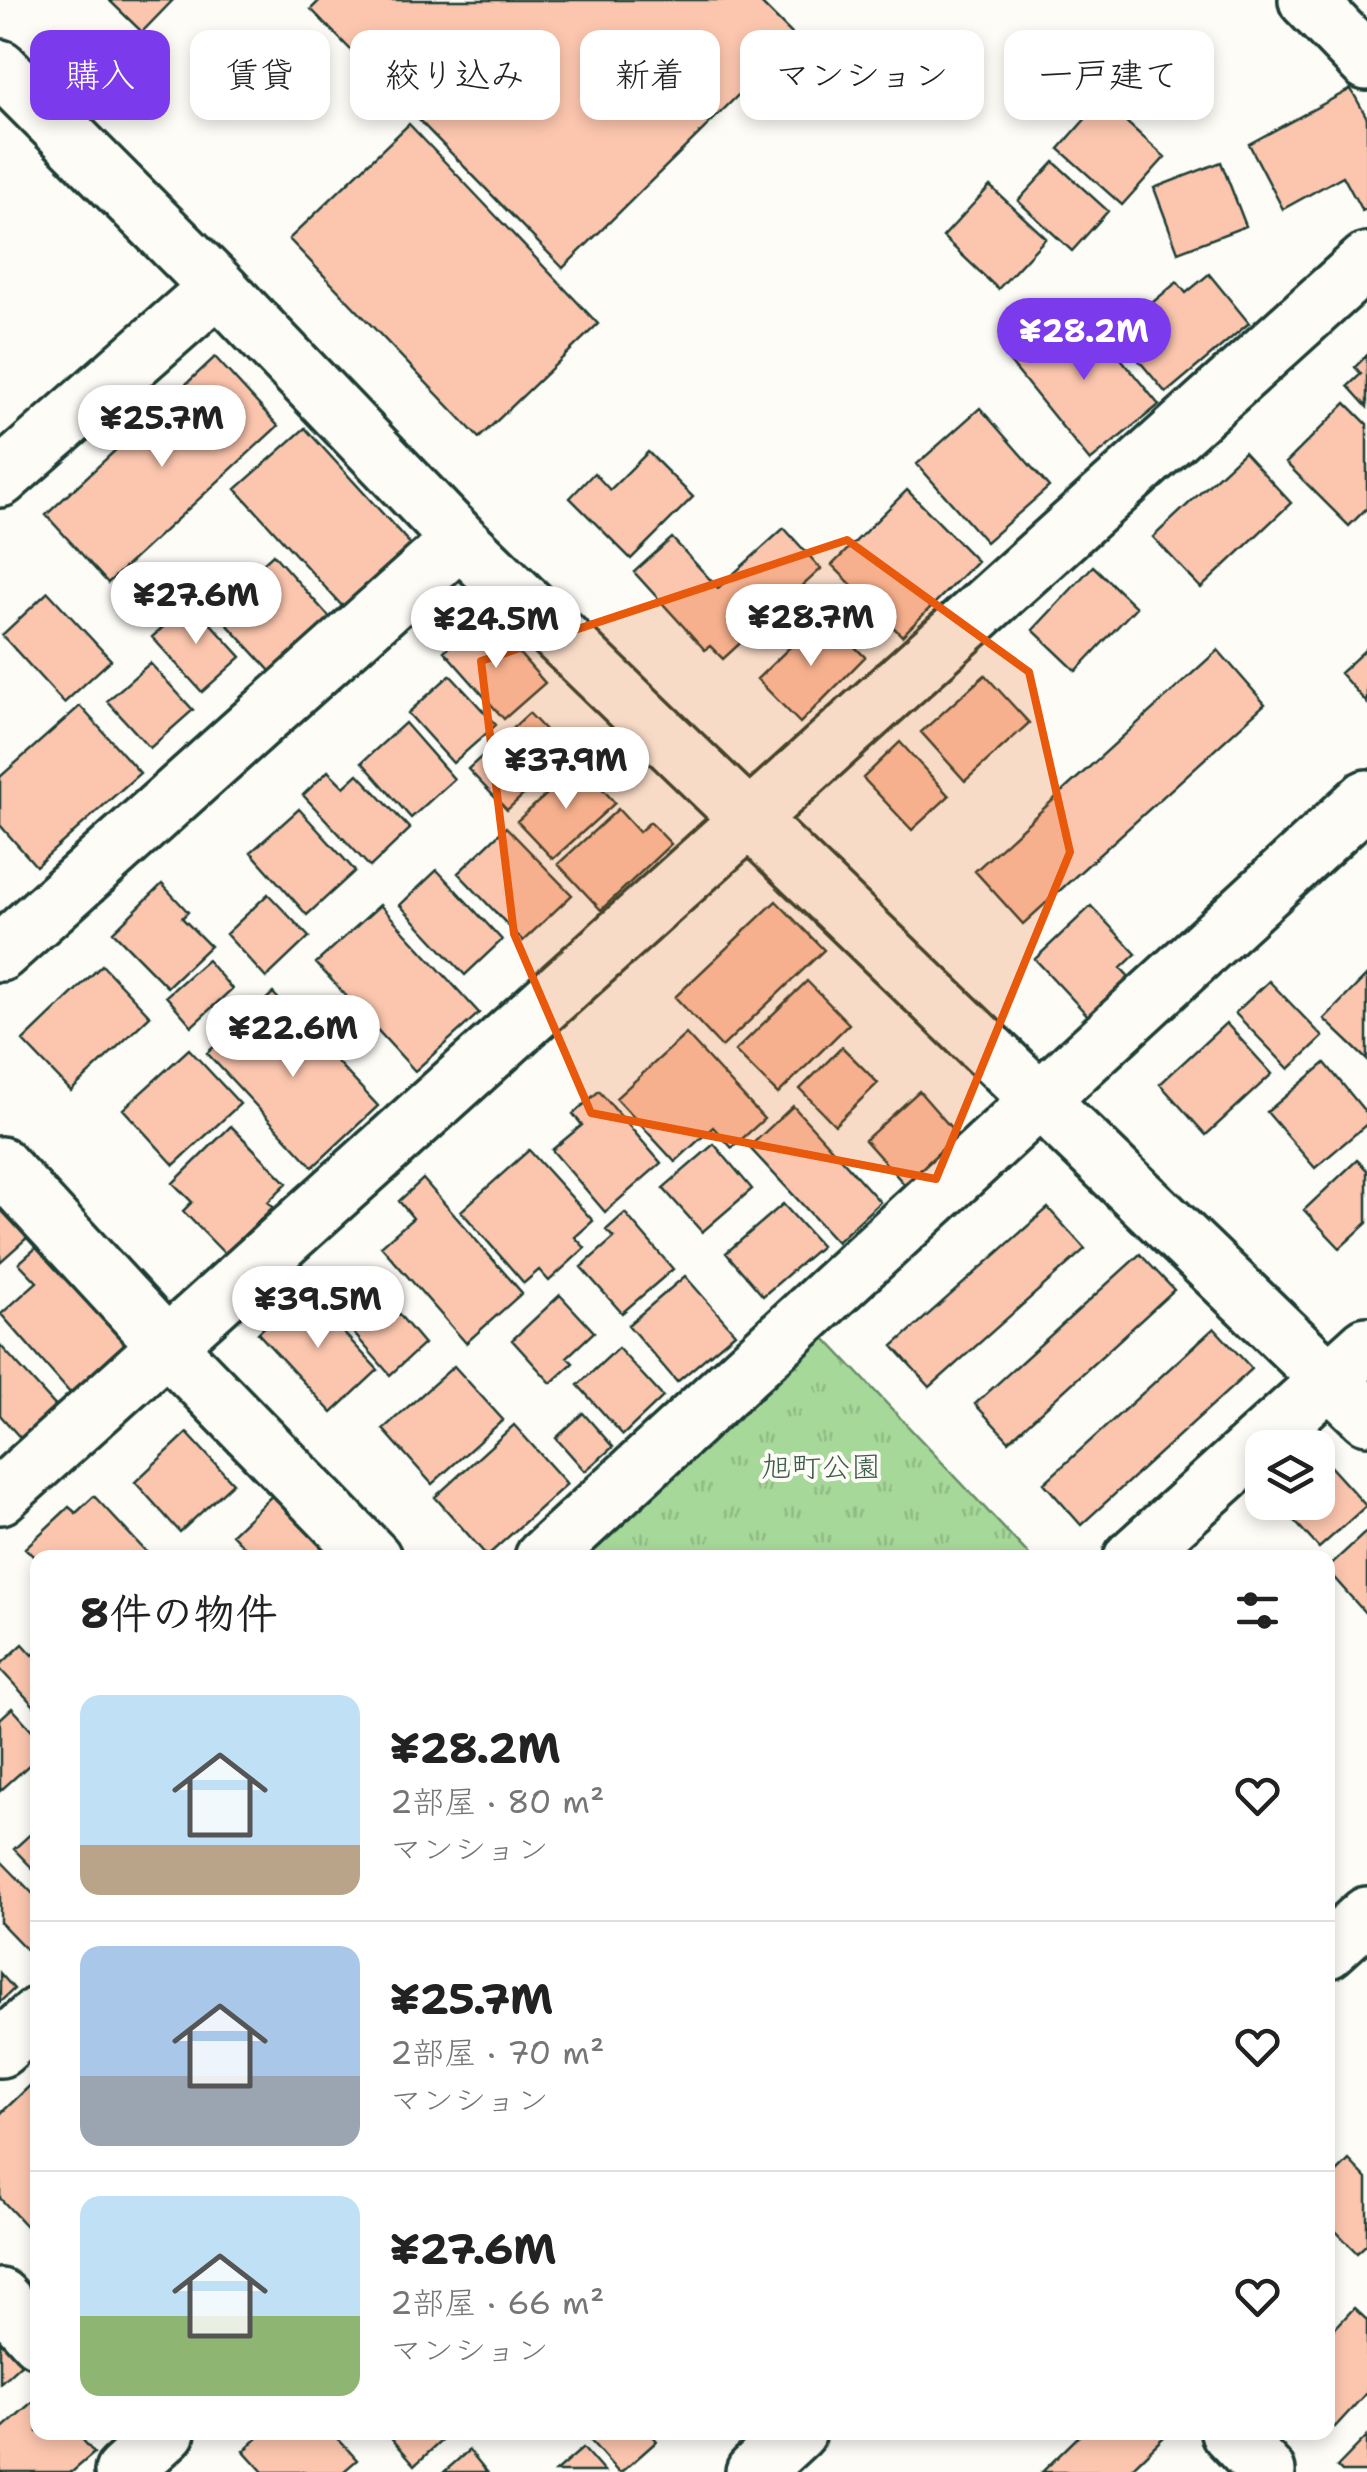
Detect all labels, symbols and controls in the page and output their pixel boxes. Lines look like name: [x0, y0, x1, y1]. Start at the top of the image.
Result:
chip: 購入: [30, 30, 170, 120]
chip: 賃貸: [190, 30, 330, 120]
chip: 絞り込み: [350, 30, 560, 120]
chip: 新着: [580, 30, 720, 120]
chip: マンション: [740, 30, 984, 120]
chip: 一戸建て: [1004, 30, 1214, 120]
pin: ¥28.2M: [1003, 298, 1165, 383]
text: ¥28.2M: [1019, 309, 1149, 352]
pin: ¥25.7M: [81, 385, 243, 470]
text: ¥25.7M: [100, 396, 224, 439]
pin: ¥27.6M: [115, 562, 277, 647]
text: ¥27.6M: [133, 573, 259, 616]
pin: ¥28.7M: [730, 584, 892, 669]
pin: ¥24.5M: [415, 586, 577, 671]
text: ¥28.7M: [748, 595, 874, 638]
text: ¥24.5M: [433, 597, 559, 640]
pin: ¥37.9M: [485, 727, 647, 812]
text: ¥37.9M: [504, 738, 628, 781]
pin: ¥22.6M: [212, 995, 374, 1080]
text: ¥22.6M: [228, 1006, 358, 1049]
pin: ¥39.5M: [237, 1266, 399, 1351]
text: ¥39.5M: [254, 1277, 382, 1320]
map controls: [1245, 1430, 1335, 1520]
button: layers: [1245, 1430, 1335, 1520]
park label: 旭町公園: [761, 1446, 881, 1487]
icon: filters: [1230, 1583, 1285, 1638]
text: 8件の物件: [80, 1585, 277, 1641]
text: ¥28.2M: [390, 1720, 561, 1776]
icon: home: [160, 1735, 280, 1855]
icon: heart: [1230, 1768, 1285, 1823]
text: 2部屋 · 80 m²: [390, 1780, 605, 1823]
text: マンション: [390, 1827, 549, 1870]
text: ¥25.7M: [390, 1971, 553, 2027]
icon: home: [160, 1986, 280, 2106]
icon: heart: [1230, 2019, 1285, 2074]
text: 2部屋 · 70 m²: [390, 2031, 604, 2074]
text: マンション: [390, 2078, 549, 2121]
text: ¥27.6M: [390, 2221, 556, 2277]
icon: home: [160, 2236, 280, 2356]
icon: heart: [1230, 2269, 1285, 2324]
text: 2部屋 · 66 m²: [390, 2281, 604, 2324]
text: マンション: [390, 2328, 549, 2371]

